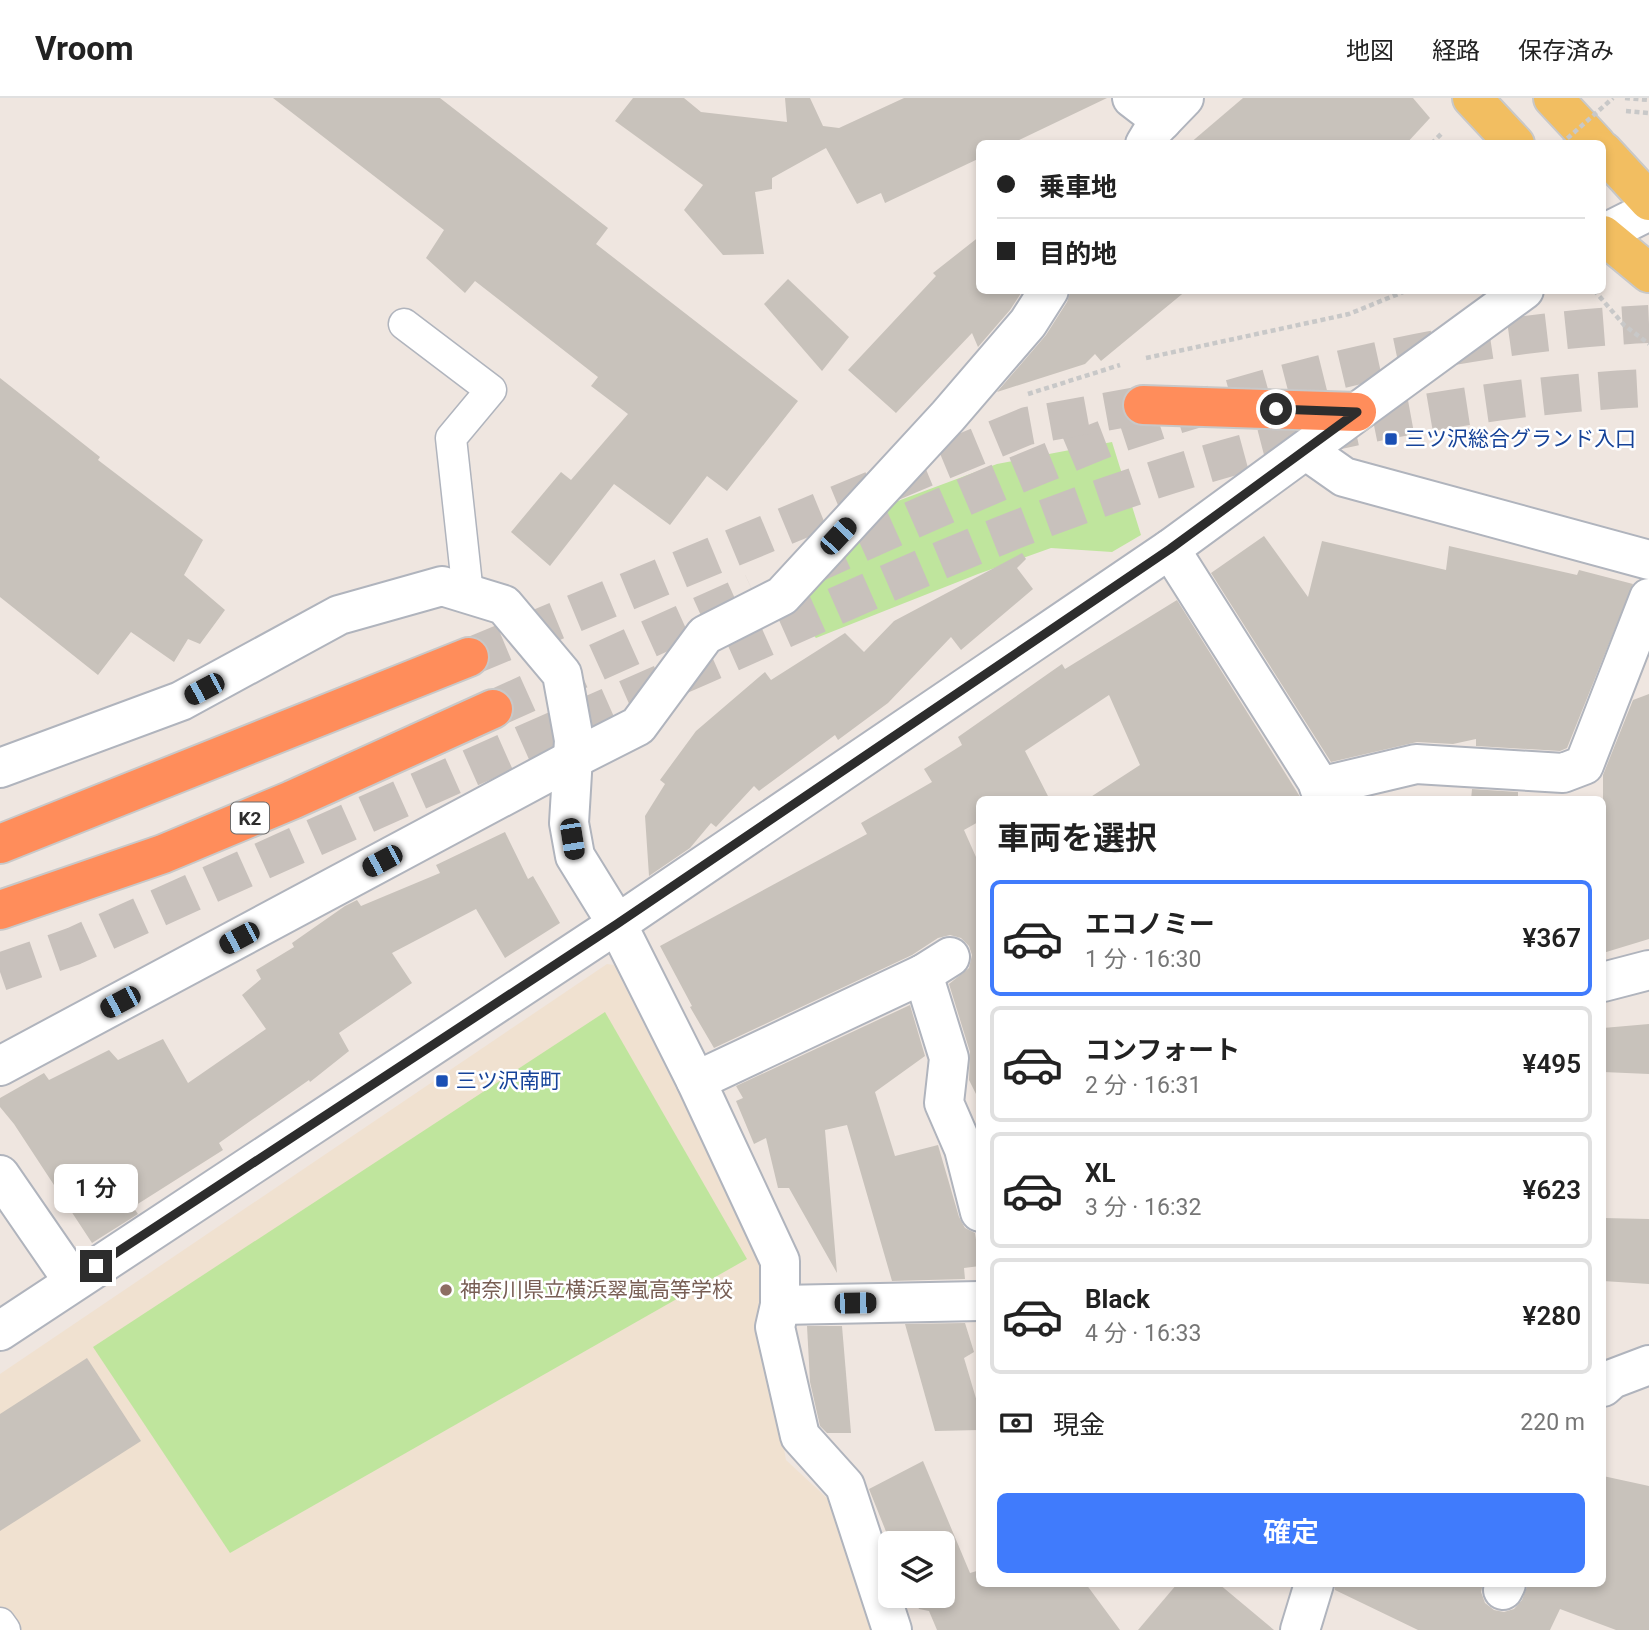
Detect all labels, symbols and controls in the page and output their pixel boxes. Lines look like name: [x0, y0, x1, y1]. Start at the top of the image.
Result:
text: Vroom: [35, 29, 134, 68]
text: 地図: [1346, 37, 1394, 65]
text: 経路: [1432, 37, 1480, 65]
text: 保存済み: [1518, 37, 1614, 65]
text: 乗車地: [1039, 172, 1117, 202]
text: 目的地: [1039, 239, 1117, 269]
route start: [1260, 393, 1292, 425]
place label: 三ツ沢総合グランド入口: [1405, 427, 1636, 451]
marker: 三ツ沢総合グランド入口: [1383, 431, 1399, 447]
car: [816, 513, 861, 559]
car: [181, 670, 228, 708]
road number: K2: [231, 803, 269, 834]
car: [559, 817, 586, 861]
text: 車両を選択: [997, 819, 1157, 857]
car: [359, 842, 406, 880]
icon: car: [1001, 907, 1064, 970]
text: エコノミー: [1085, 909, 1215, 939]
car: [216, 919, 263, 957]
text: ¥367: [1523, 923, 1581, 953]
text: 1 分 · 16:30: [1085, 946, 1201, 973]
car: [97, 983, 144, 1021]
icon: car: [1001, 1033, 1064, 1096]
text: コンフォート: [1085, 1035, 1240, 1065]
text: ¥495: [1523, 1049, 1581, 1079]
place label: 三ツ沢南町: [456, 1069, 561, 1093]
text: 2 分 · 16:31: [1085, 1072, 1201, 1099]
marker: 三ツ沢南町: [434, 1073, 450, 1089]
text: XL: [1085, 1158, 1116, 1188]
icon: car: [1001, 1159, 1064, 1222]
callout: 1 分: [54, 1164, 138, 1214]
text: 1 分: [75, 1175, 117, 1202]
text: ¥623: [1523, 1175, 1581, 1205]
text: 3 分 · 16:32: [1085, 1194, 1201, 1221]
route end: [80, 1250, 112, 1282]
place label: 神奈川県立横浜翠嵐高等学校: [460, 1278, 733, 1302]
marker: 神奈川県立横浜翠嵐高等学校: [438, 1282, 454, 1298]
text: Black: [1085, 1284, 1150, 1314]
icon: car: [1001, 1285, 1064, 1348]
car: [834, 1292, 877, 1314]
text: ¥280: [1523, 1301, 1581, 1331]
text: 4 分 · 16:33: [1085, 1320, 1201, 1347]
icon: cash: [997, 1404, 1035, 1442]
text: 220 m: [1520, 1409, 1585, 1436]
text: 現金: [1053, 1410, 1105, 1440]
button: 確定: [997, 1493, 1585, 1573]
map controls: [878, 1531, 955, 1608]
button: layers: [878, 1531, 955, 1608]

